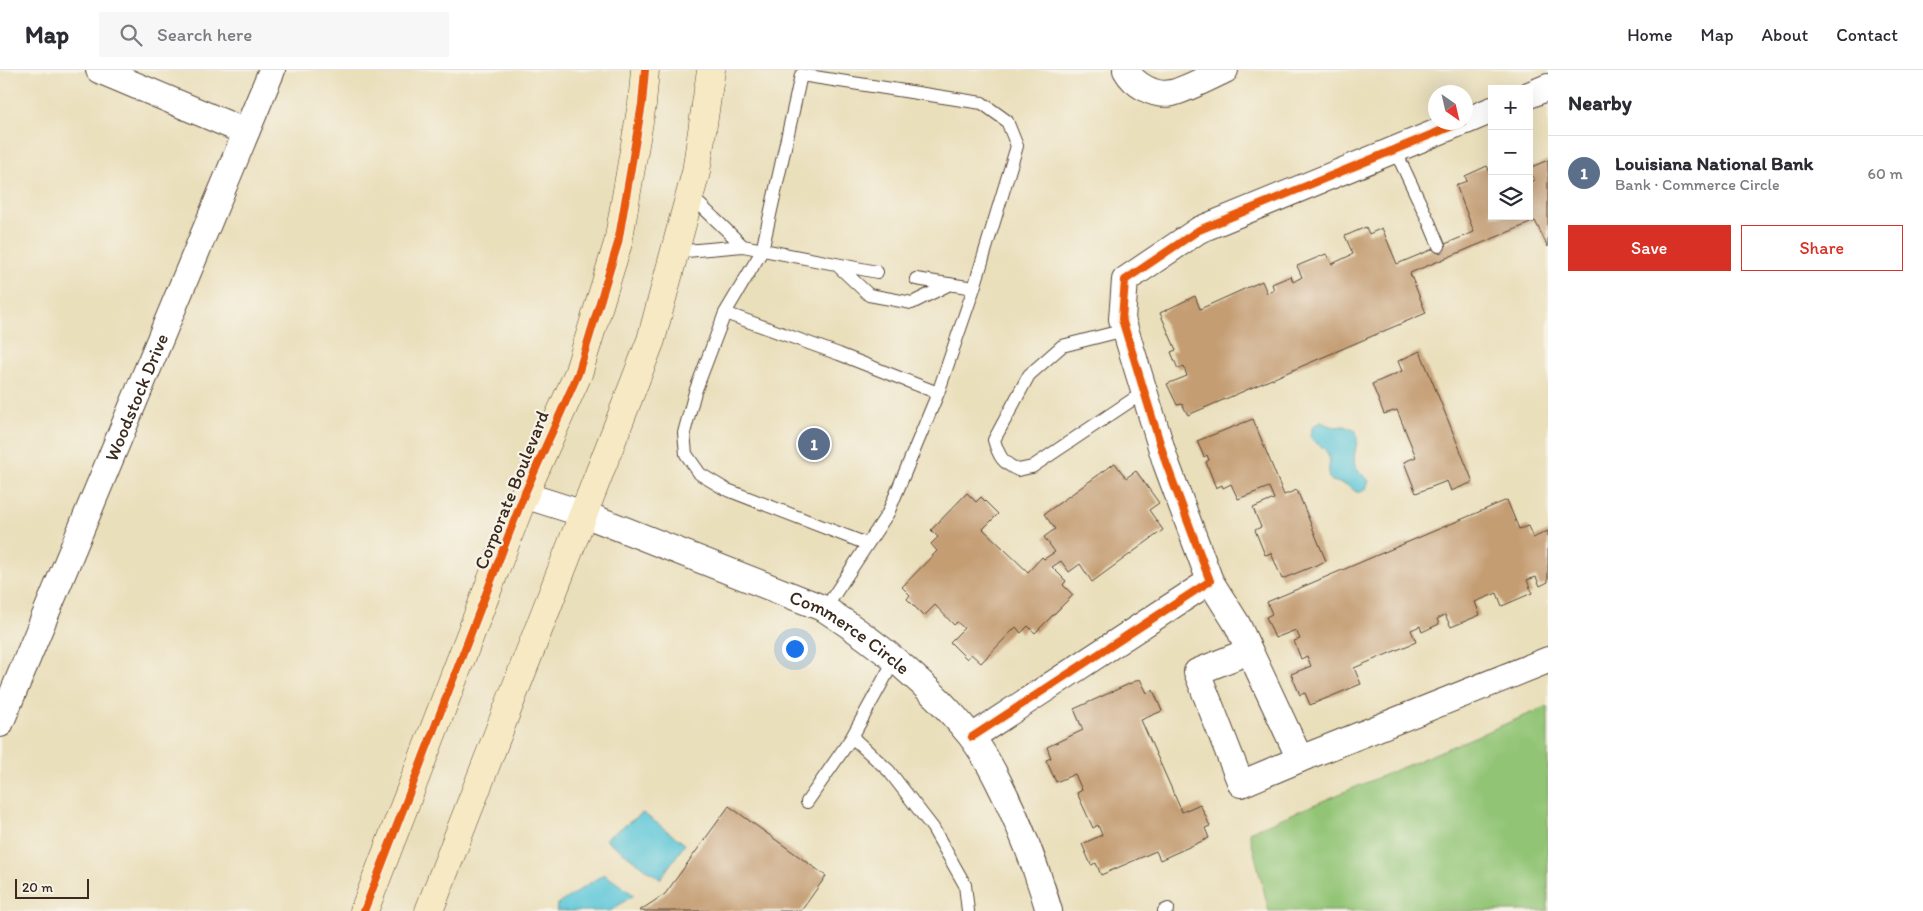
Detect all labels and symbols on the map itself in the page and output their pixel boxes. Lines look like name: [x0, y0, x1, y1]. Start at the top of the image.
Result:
north arrow: [1428, 85, 1473, 130]
street label: Woodstock Drive: [100, 330, 173, 465]
street label: Corporate Boulevard: [469, 407, 554, 573]
pin: 1: [798, 425, 830, 463]
street label: Commerce Circle: [786, 585, 915, 680]
your location: [782, 636, 808, 662]
scale bar: [15, 876, 89, 899]

